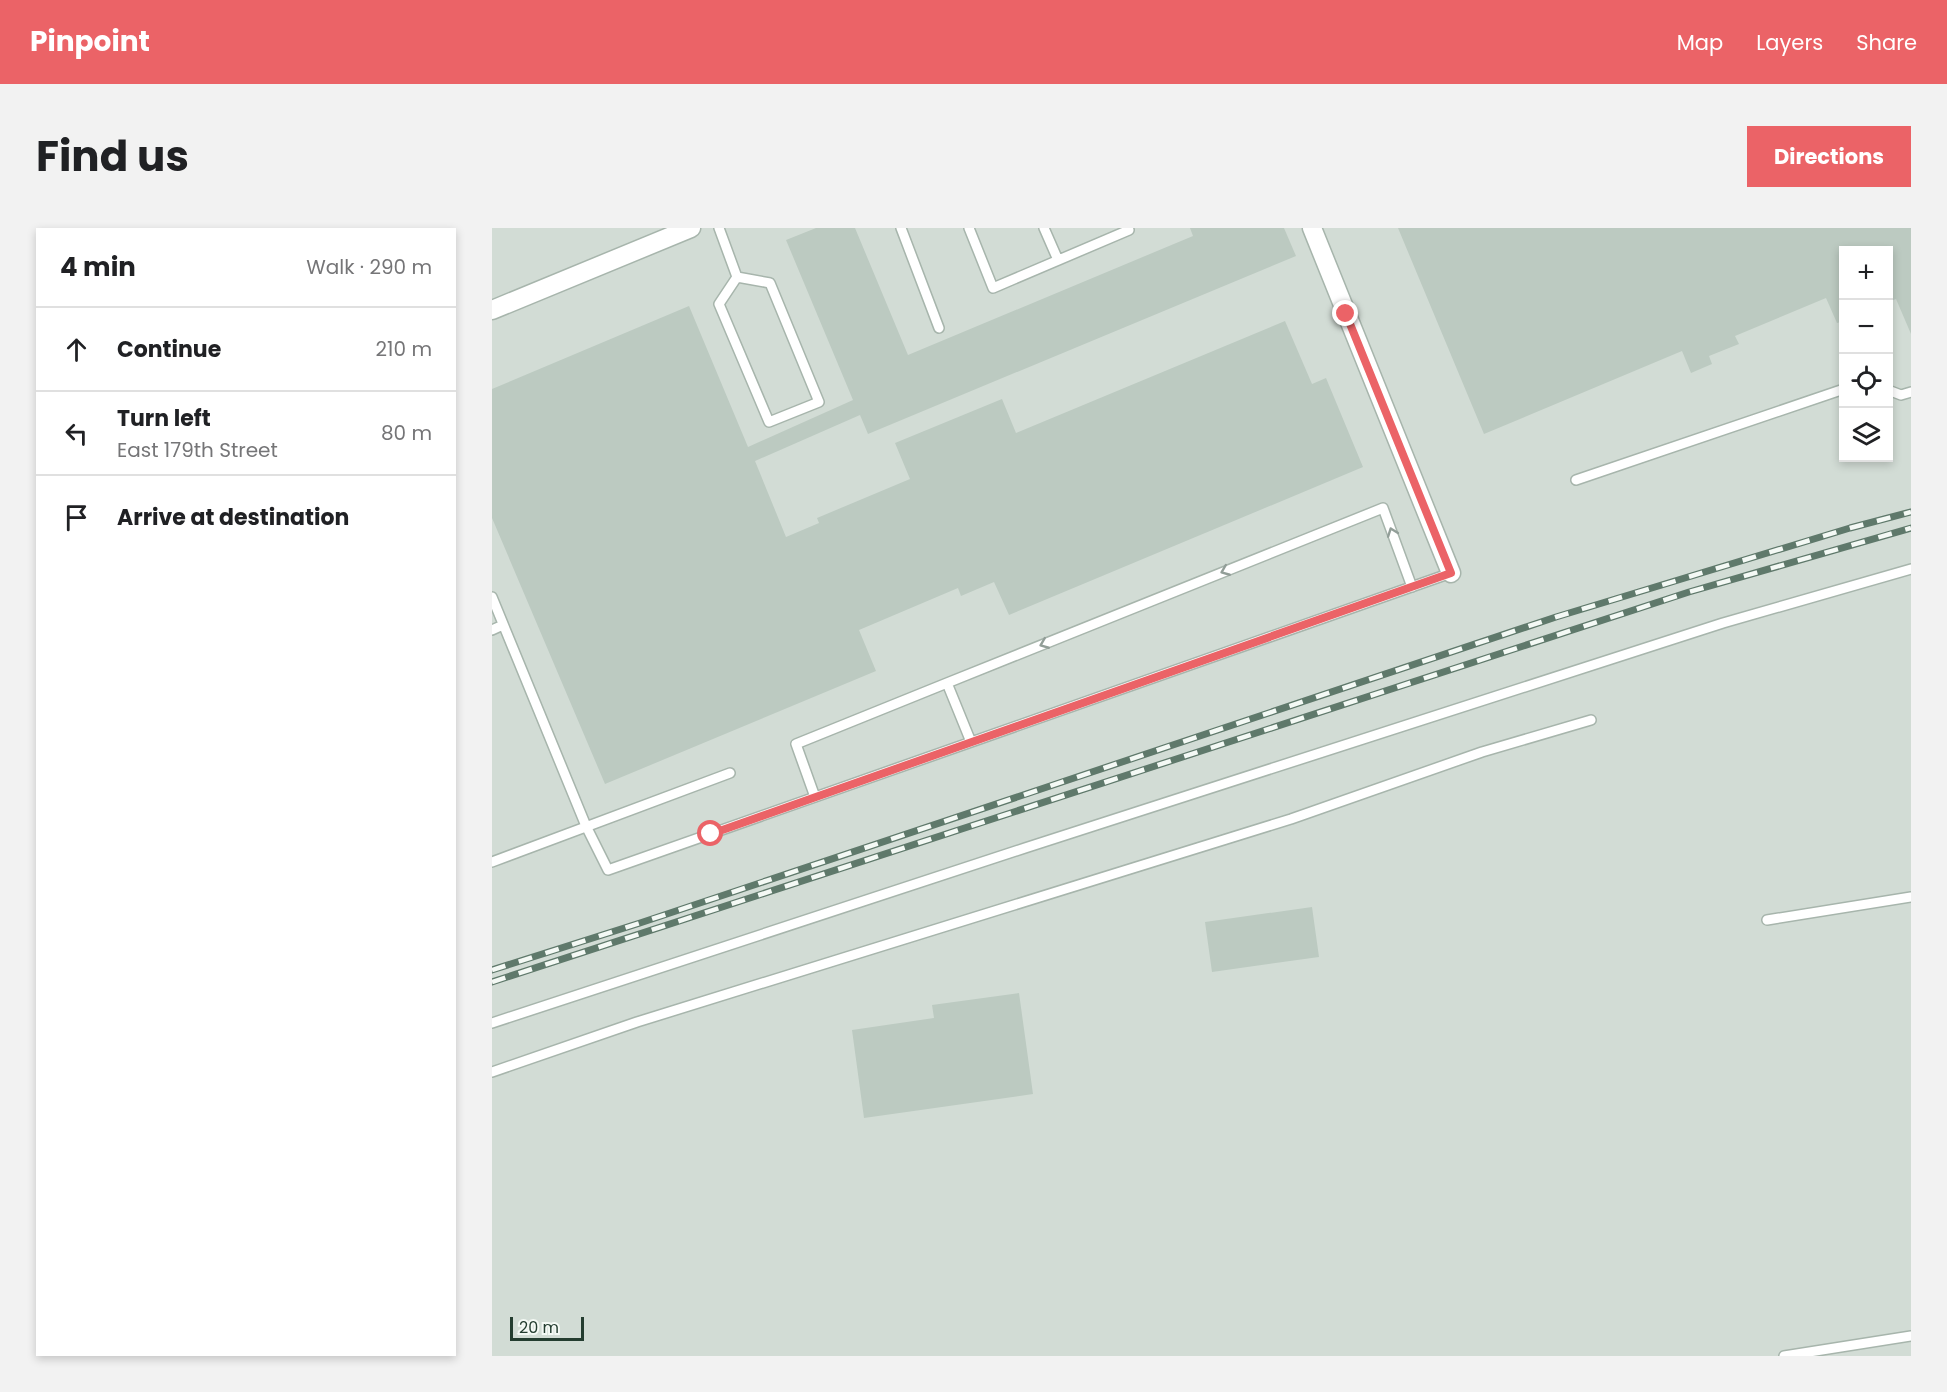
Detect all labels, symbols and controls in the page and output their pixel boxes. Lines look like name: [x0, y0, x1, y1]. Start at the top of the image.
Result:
text: Pinpoint: [30, 22, 150, 61]
text: Map: [1677, 28, 1723, 57]
text: Layers: [1756, 28, 1823, 57]
text: Share: [1856, 28, 1917, 57]
button: Directions: [1747, 126, 1911, 187]
text: Find us: [36, 127, 189, 186]
map controls: [1839, 246, 1893, 462]
button: +: [1839, 246, 1893, 300]
text: 4 min: [60, 249, 136, 285]
text: Walk · 290 m: [306, 253, 432, 281]
route end: [1332, 300, 1358, 326]
button: −: [1839, 300, 1893, 354]
icon: ahead: [60, 333, 93, 366]
text: Continue: [117, 334, 221, 365]
text: 210 m: [376, 335, 432, 363]
button: locate: [1839, 354, 1893, 408]
text: Turn left: [117, 403, 211, 434]
button: layers: [1839, 408, 1893, 462]
icon: left: [60, 417, 93, 450]
text: 80 m: [381, 419, 432, 447]
text: East 179th Street: [117, 436, 278, 464]
icon: arrive: [60, 501, 93, 534]
text: Arrive at destination: [117, 502, 349, 533]
one-way arrow: [1386, 527, 1399, 537]
one-way arrow: [1221, 564, 1232, 576]
one-way arrow: [1040, 637, 1051, 649]
route start: [697, 820, 723, 846]
scale bar: [510, 1314, 584, 1342]
text: 20 m: [519, 1316, 559, 1339]

